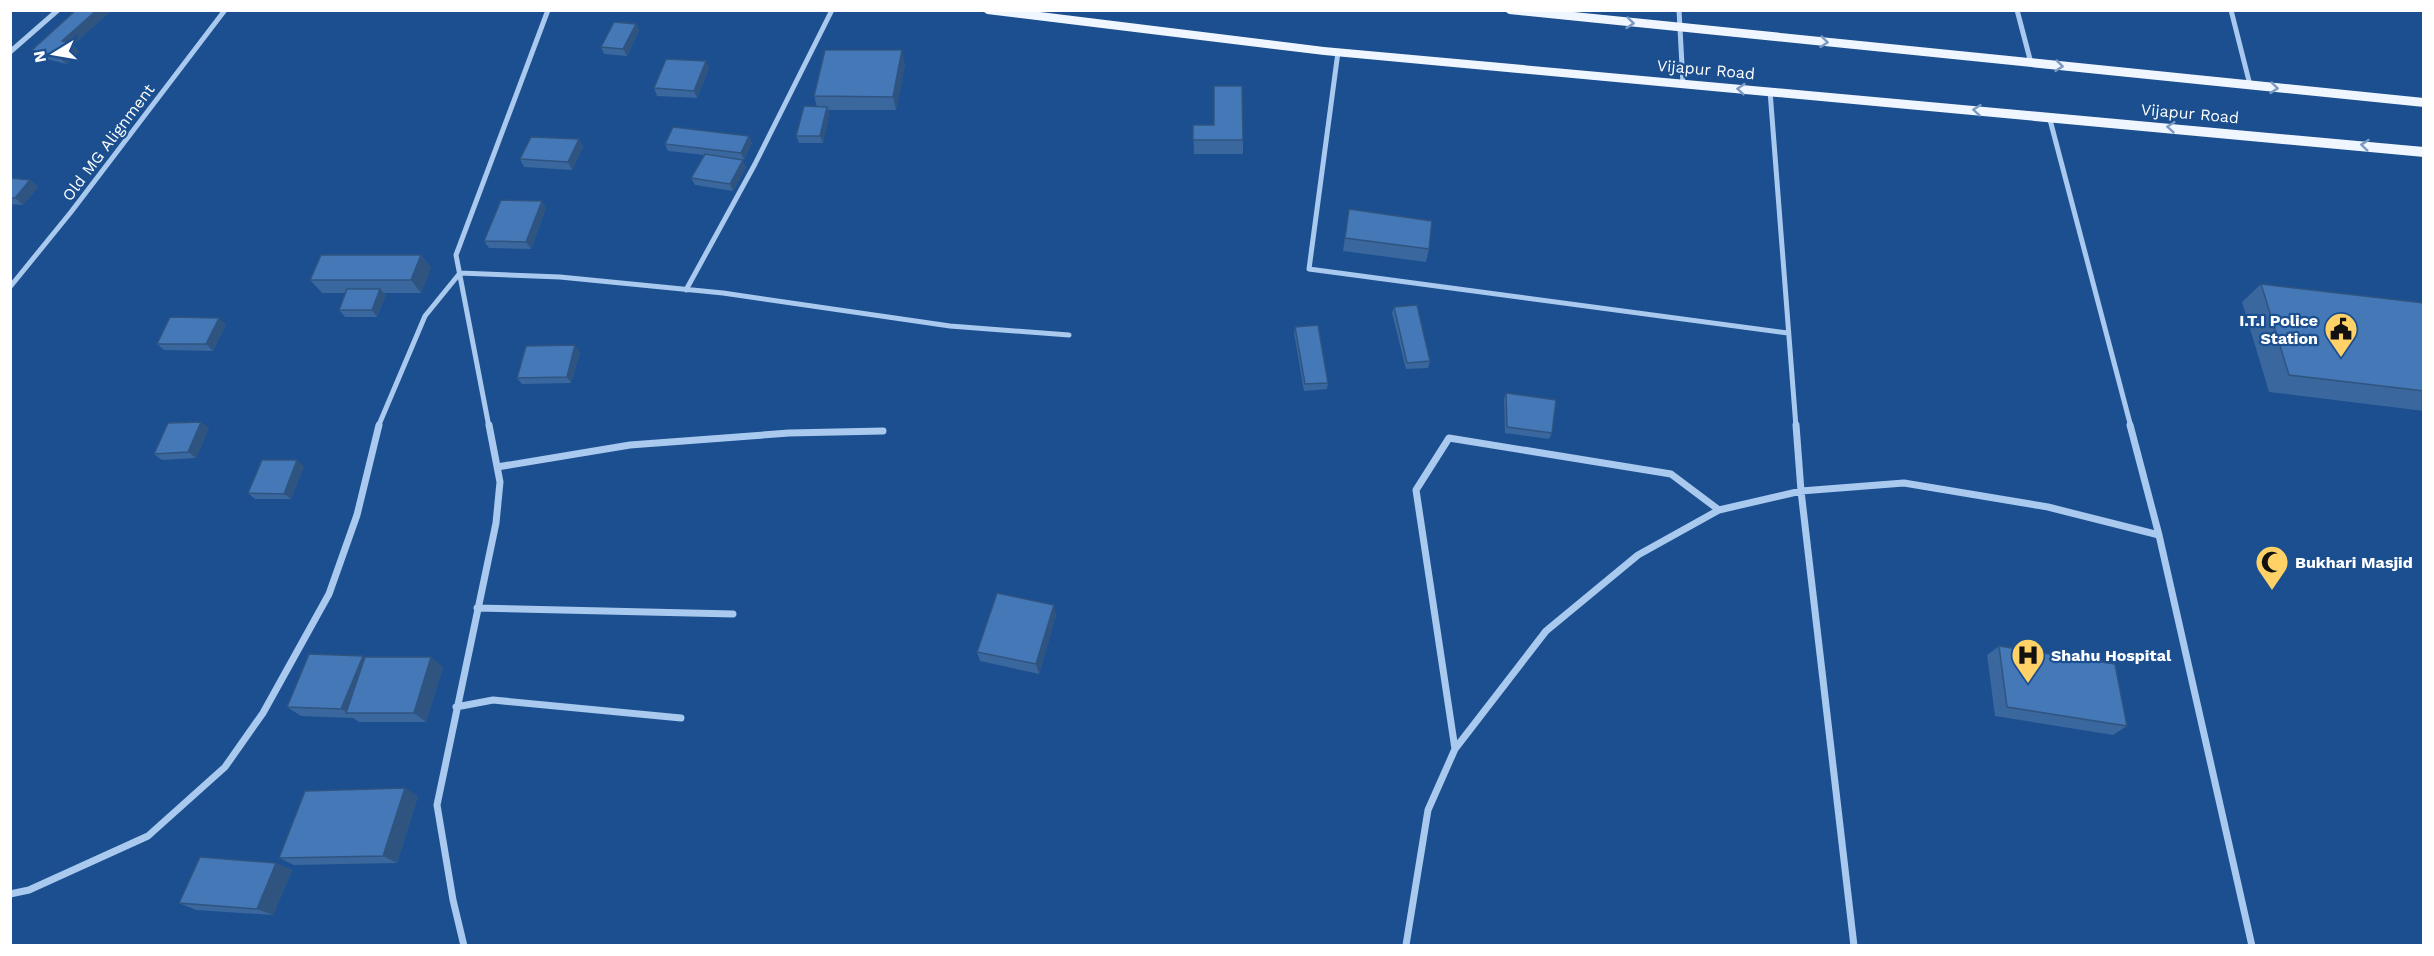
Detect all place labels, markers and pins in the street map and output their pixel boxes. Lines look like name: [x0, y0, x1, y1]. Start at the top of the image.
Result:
place label: I.T.I Police Station: [2239, 311, 2318, 348]
public building icon: I.T.I Police Station: [2323, 311, 2359, 358]
mosque icon: Bukhari Masjid: [2254, 544, 2290, 591]
place label: Bukhari Masjid: [2295, 553, 2413, 572]
hospital icon: Shahu Hospital: [2010, 637, 2046, 684]
place label: Shahu Hospital: [2051, 646, 2172, 665]

